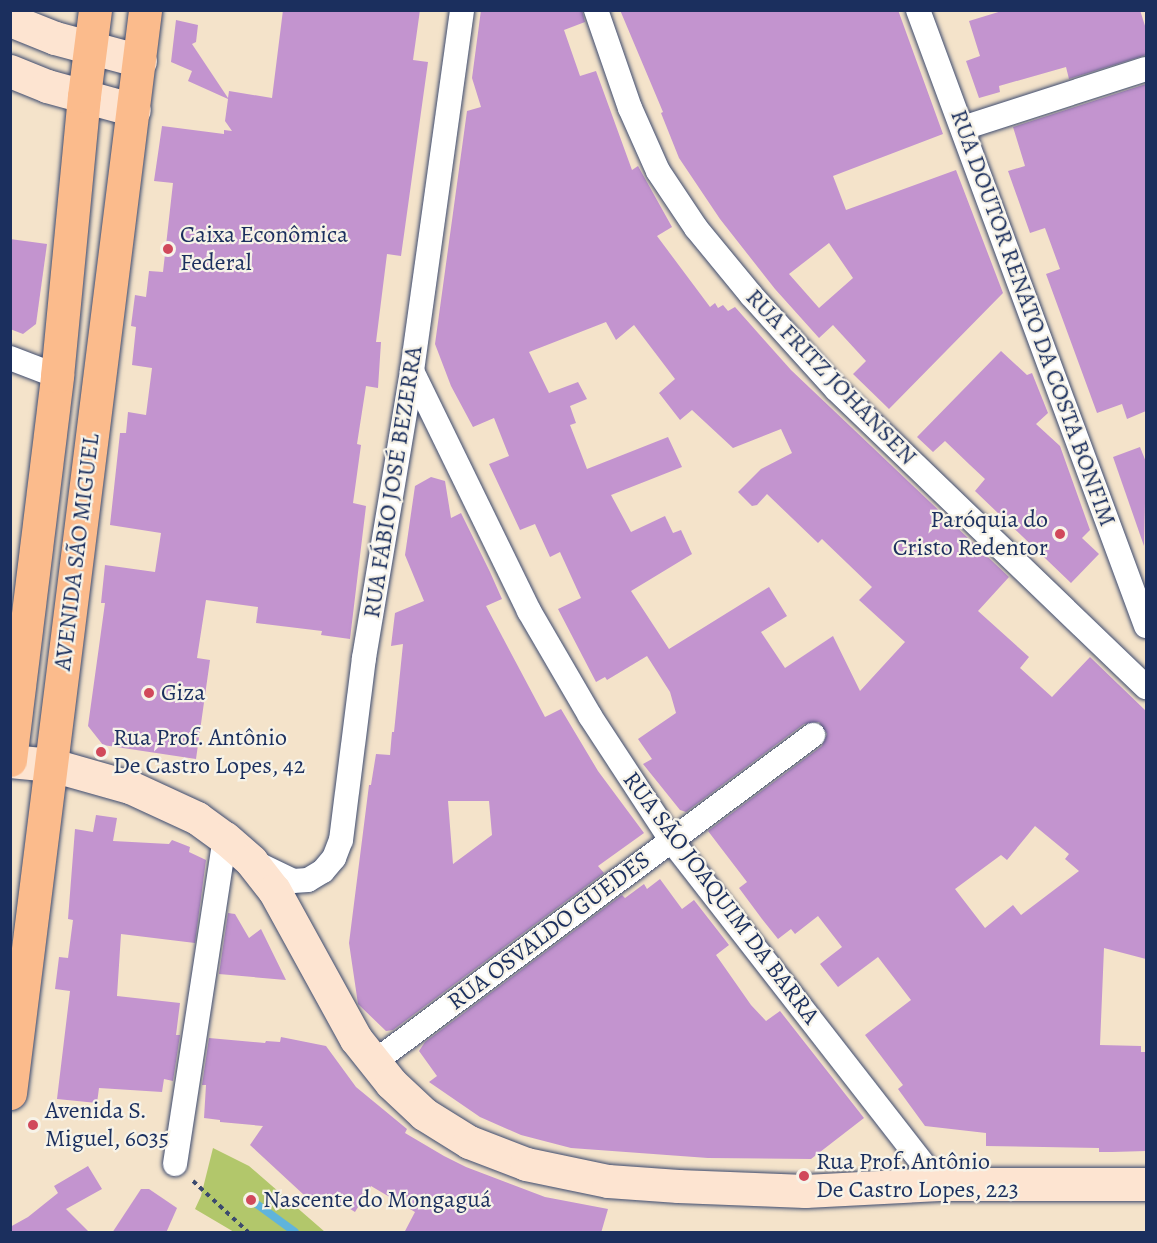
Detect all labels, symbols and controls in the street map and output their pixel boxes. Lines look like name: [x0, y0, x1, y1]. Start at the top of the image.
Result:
street label: RUA DOUTOR RENATO DA COSTA BONFIM: [944, 106, 1122, 530]
place label: Caixa Econômica Federal: [180, 221, 348, 277]
marker: Caixa Econômica Federal: [161, 242, 175, 256]
street label: RUA FRITZ JOHANSEN: [740, 283, 922, 471]
street label: RUA FÁBIO JOSÉ BEZERRA: [357, 344, 429, 620]
street label: AVENIDA SÃO MIGUEL: [48, 432, 106, 672]
place label: Paróquia do Cristo Redentor: [893, 506, 1048, 562]
marker: Paróquia do Cristo Redentor: [1053, 527, 1067, 541]
place label: Giza: [161, 679, 206, 707]
marker: Giza: [142, 686, 156, 700]
place label: Rua Prof. Antônio De Castro Lopes, 42: [113, 724, 306, 780]
marker: Rua Prof. Antônio De Castro Lopes, 42: [94, 745, 108, 759]
street label: RUA SÃO JOAQUIM DA BARRA: [617, 766, 825, 1030]
street label: RUA OSVALDO GUEDES: [442, 845, 656, 1017]
place label: Avenida S. Miguel, 6035: [45, 1097, 169, 1153]
marker: Avenida S. Miguel, 6035: [26, 1118, 40, 1132]
place label: Rua Prof. Antônio De Castro Lopes, 223: [816, 1148, 1019, 1204]
marker: Rua Prof. Antônio De Castro Lopes, 223: [797, 1169, 811, 1183]
place label: Nascente do Mongaguá: [263, 1186, 491, 1214]
marker: Nascente do Mongaguá: [244, 1193, 258, 1207]

